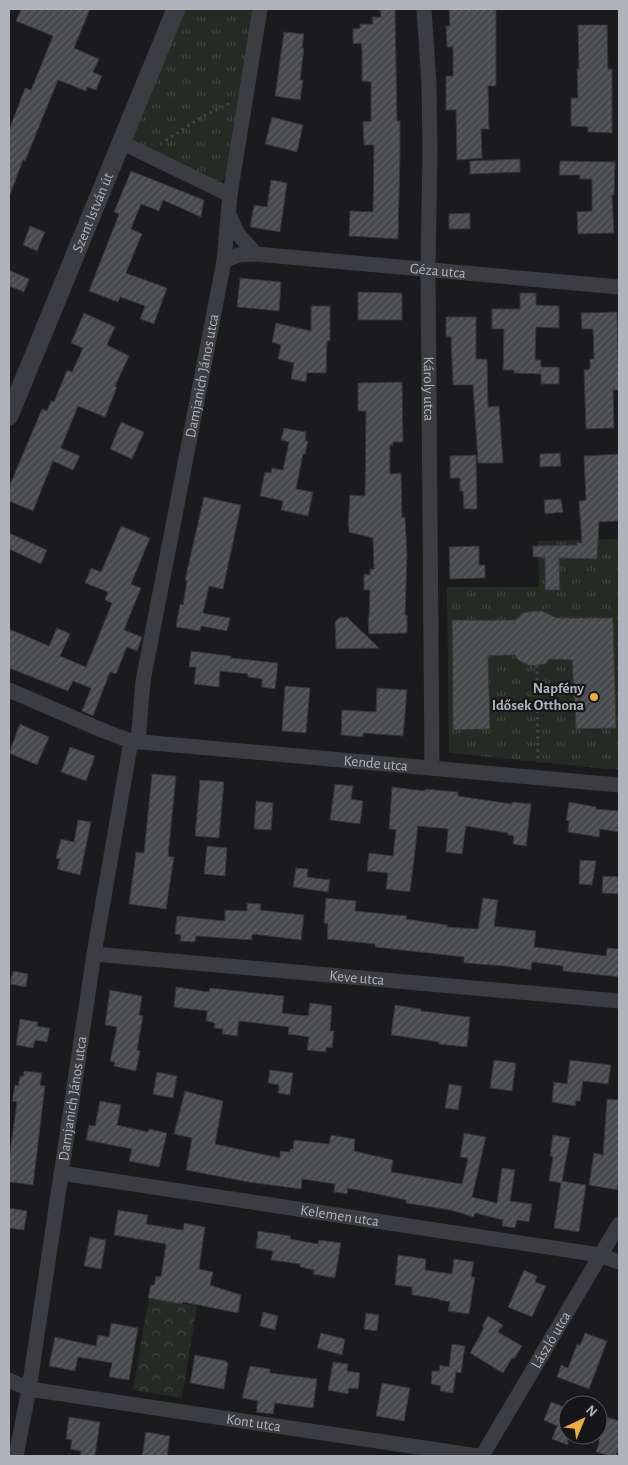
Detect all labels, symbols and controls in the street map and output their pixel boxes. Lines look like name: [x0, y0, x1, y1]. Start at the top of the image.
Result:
street label: Szent István út: [70, 170, 116, 255]
street label: Géza utca: [409, 261, 467, 281]
street label: Damjanich János utca: [183, 313, 222, 439]
street label: Károly utca: [421, 357, 436, 421]
place label: Napfény Idősek Otthona: [492, 681, 584, 713]
marker: Napfény Idősek Otthona: [588, 691, 600, 703]
street label: Kende utca: [343, 753, 409, 774]
street label: Keve utca: [329, 968, 385, 988]
street label: Damjanich János utca: [56, 1035, 90, 1162]
street label: Kelemen utca: [299, 1203, 380, 1229]
street label: László utca: [529, 1309, 574, 1371]
north arrow: [558, 1395, 608, 1445]
text: N: [583, 1403, 600, 1420]
street label: Kont utca: [225, 1412, 282, 1434]

